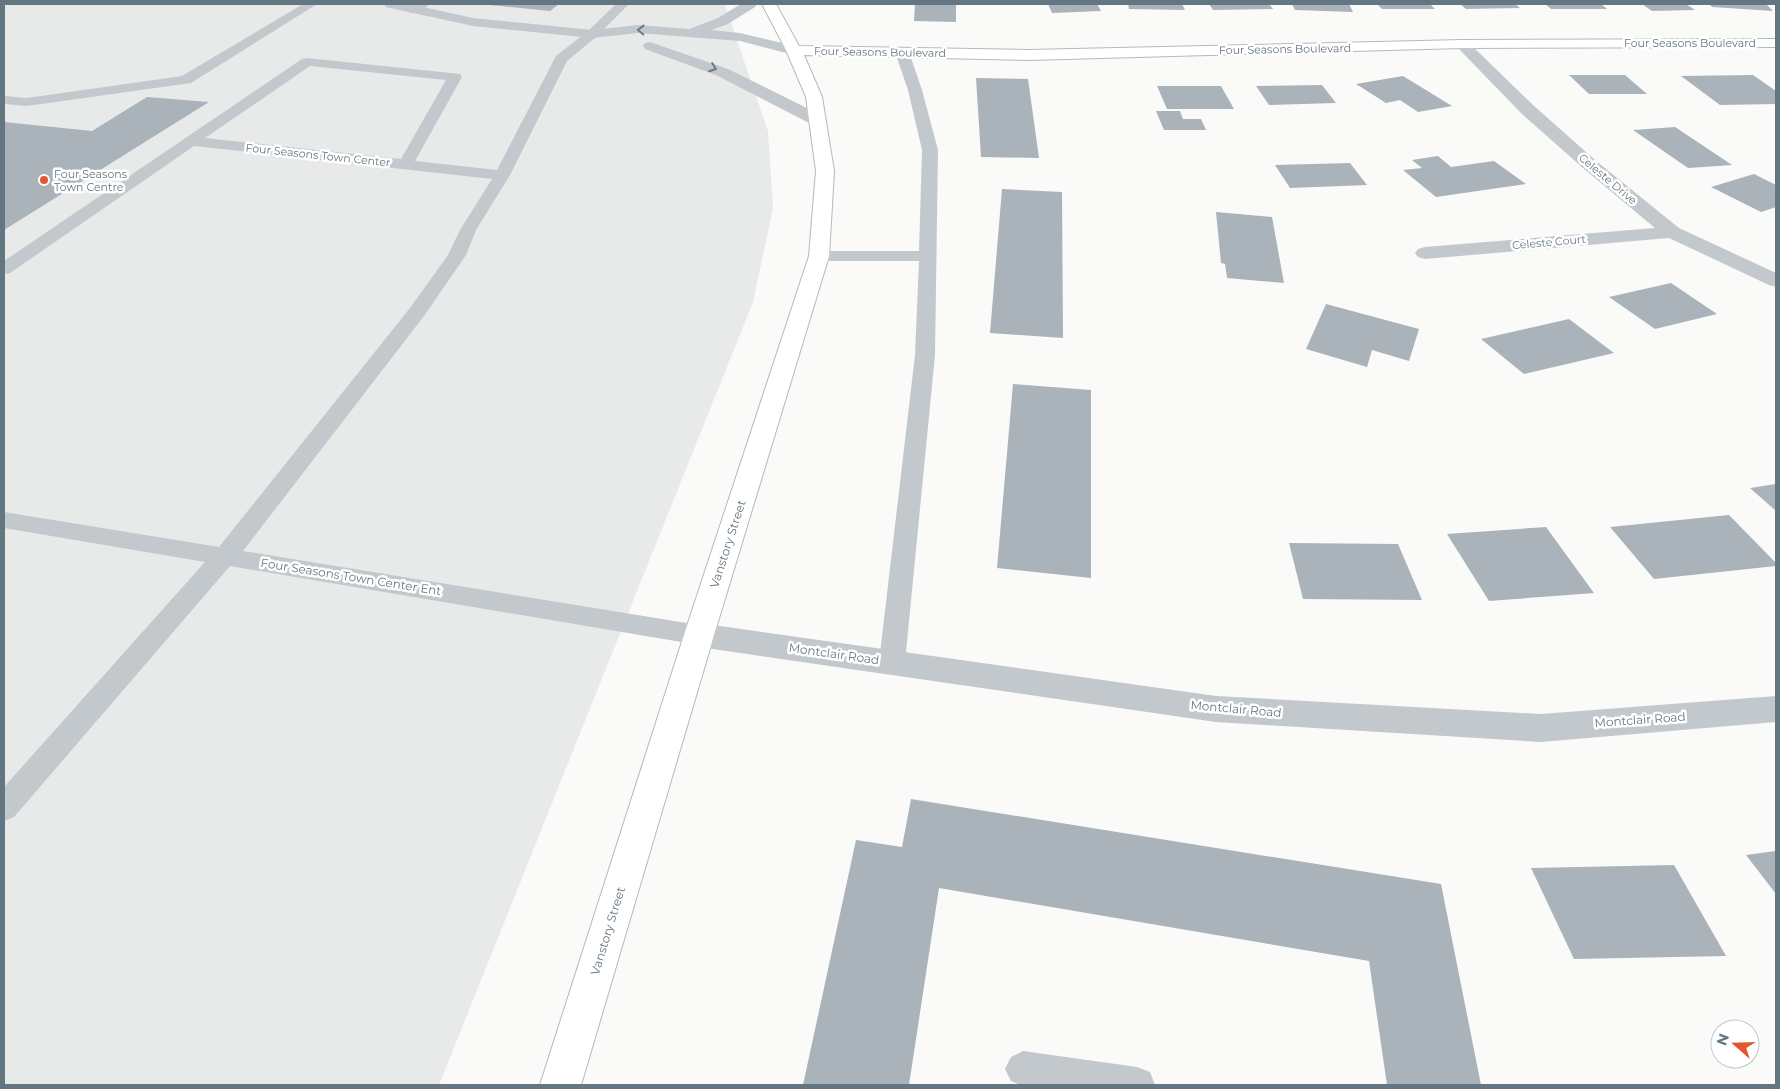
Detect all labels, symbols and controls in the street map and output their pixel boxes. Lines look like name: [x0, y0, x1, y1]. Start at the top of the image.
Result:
one-way arrow: [636, 25, 644, 35]
street label: Four Seasons Boulevard: [1624, 36, 1756, 50]
street label: Four Seasons Boulevard: [1219, 41, 1351, 57]
street label: Four Seasons Boulevard: [814, 44, 946, 60]
one-way arrow: [708, 63, 716, 73]
street label: Four Seasons Town Center: [245, 140, 391, 170]
street label: Celeste Drive: [1576, 151, 1640, 208]
place label: Four Seasons Town Centre: [54, 167, 128, 194]
marker: Four Seasons Town Centre: [38, 174, 50, 186]
street label: Celeste Court: [1512, 232, 1587, 252]
street label: Vanstory Street: [706, 498, 749, 590]
street label: Four Seasons Town Center Ent: [260, 555, 443, 598]
street label: Montclair Road: [788, 640, 880, 667]
street label: Montclair Road: [1190, 697, 1282, 720]
street label: Montclair Road: [1594, 709, 1686, 730]
street label: Vanstory Street: [587, 885, 628, 977]
north arrow: [1710, 1019, 1760, 1069]
text: N: [1712, 1031, 1733, 1048]

